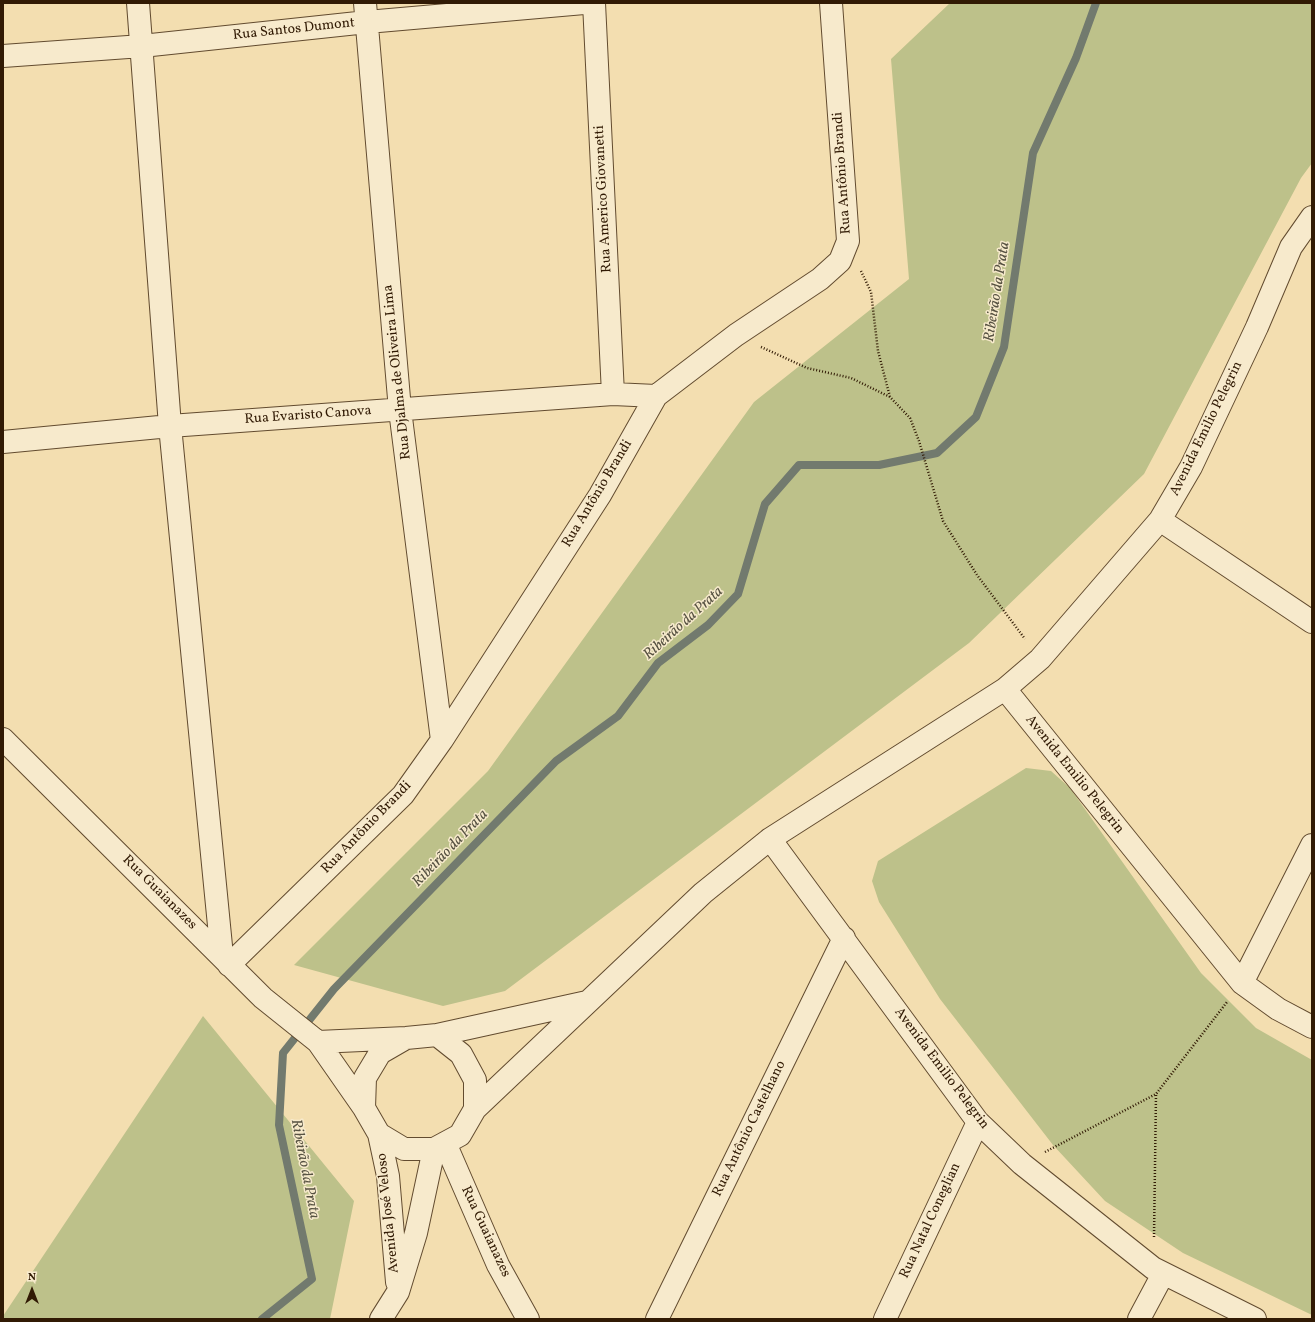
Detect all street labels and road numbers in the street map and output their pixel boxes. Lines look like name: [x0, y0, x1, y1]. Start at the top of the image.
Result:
street label: Rua Santos Dumont: [232, 15, 356, 45]
street label: Rua Antônio Brandi: [830, 111, 856, 235]
street label: Rua Americo Giovanetti: [592, 125, 616, 273]
street label: Rua Djalma de Oliveira Lima: [380, 284, 416, 460]
street label: Avenida Emilio Pelegrin: [1167, 359, 1247, 499]
street label: Rua Evaristo Canova: [244, 403, 372, 429]
street label: Rua Antônio Brandi: [559, 437, 637, 551]
street label: Avenida Emilio Pelegrin: [1021, 712, 1127, 838]
street label: Rua Antônio Brandi: [318, 778, 416, 878]
street label: Rua Guaianazes: [118, 852, 200, 934]
street label: Avenida Emilio Pelegrin: [890, 1005, 992, 1133]
street label: Rua Antônio Castelhano: [710, 1058, 790, 1200]
street label: Avenida José Veloso: [374, 1152, 404, 1274]
street label: Rua Natal Coneglian: [897, 1160, 965, 1282]
street label: Rua Guaianazes: [457, 1184, 513, 1280]

